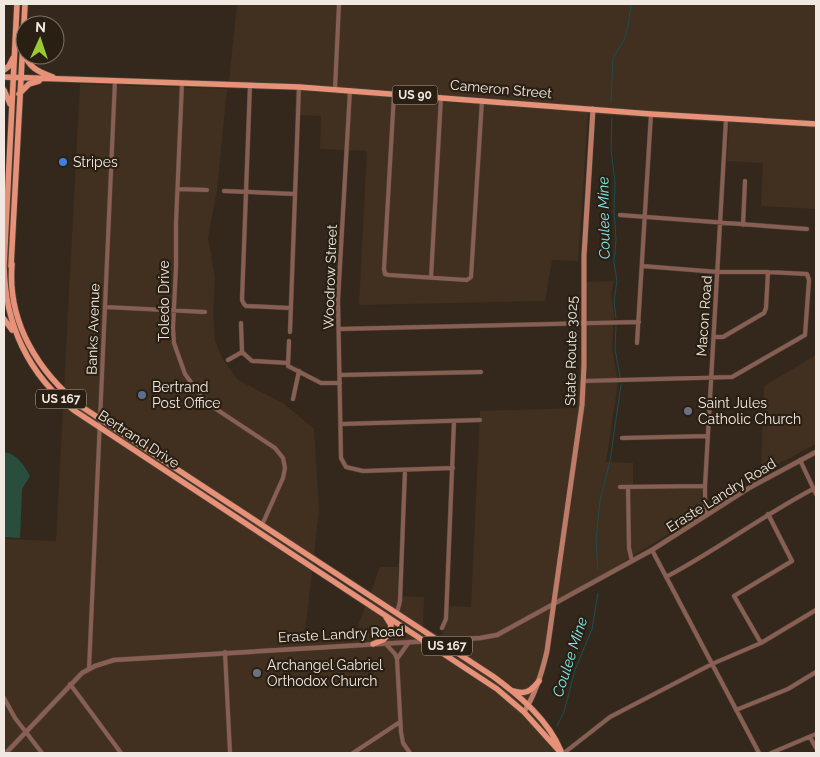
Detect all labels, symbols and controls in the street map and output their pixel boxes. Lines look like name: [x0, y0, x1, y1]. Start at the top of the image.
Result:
north arrow: [15, 15, 65, 65]
text: N: [35, 19, 46, 35]
street label: Cameron Street: [450, 77, 553, 101]
road number: US 90: [392, 86, 438, 104]
place label: Stripes: [73, 154, 118, 170]
marker: Stripes: [57, 156, 69, 168]
water label: Coulee Mine: [594, 176, 614, 260]
street label: Woodrow Street: [320, 224, 340, 330]
street label: Toledo Drive: [156, 260, 172, 342]
street label: Macon Road: [693, 275, 715, 357]
street label: Banks Avenue: [83, 283, 103, 375]
street label: State Route 3025: [562, 296, 580, 406]
place label: Bertrand Post Office: [152, 379, 221, 411]
road number: US 167: [36, 389, 86, 408]
marker: Bertrand Post Office: [136, 389, 148, 401]
place label: Saint Jules Catholic Church: [698, 395, 801, 427]
marker: Saint Jules Catholic Church: [682, 405, 694, 417]
street label: Bertrand Drive: [95, 407, 183, 471]
street label: Eraste Landry Road: [663, 455, 779, 535]
water label: Coulee Mine: [549, 615, 591, 699]
street label: Eraste Landry Road: [278, 623, 404, 645]
road number: US 167: [422, 636, 472, 656]
place label: Archangel Gabriel Orthodox Church: [267, 657, 383, 689]
marker: Archangel Gabriel Orthodox Church: [251, 667, 263, 679]

